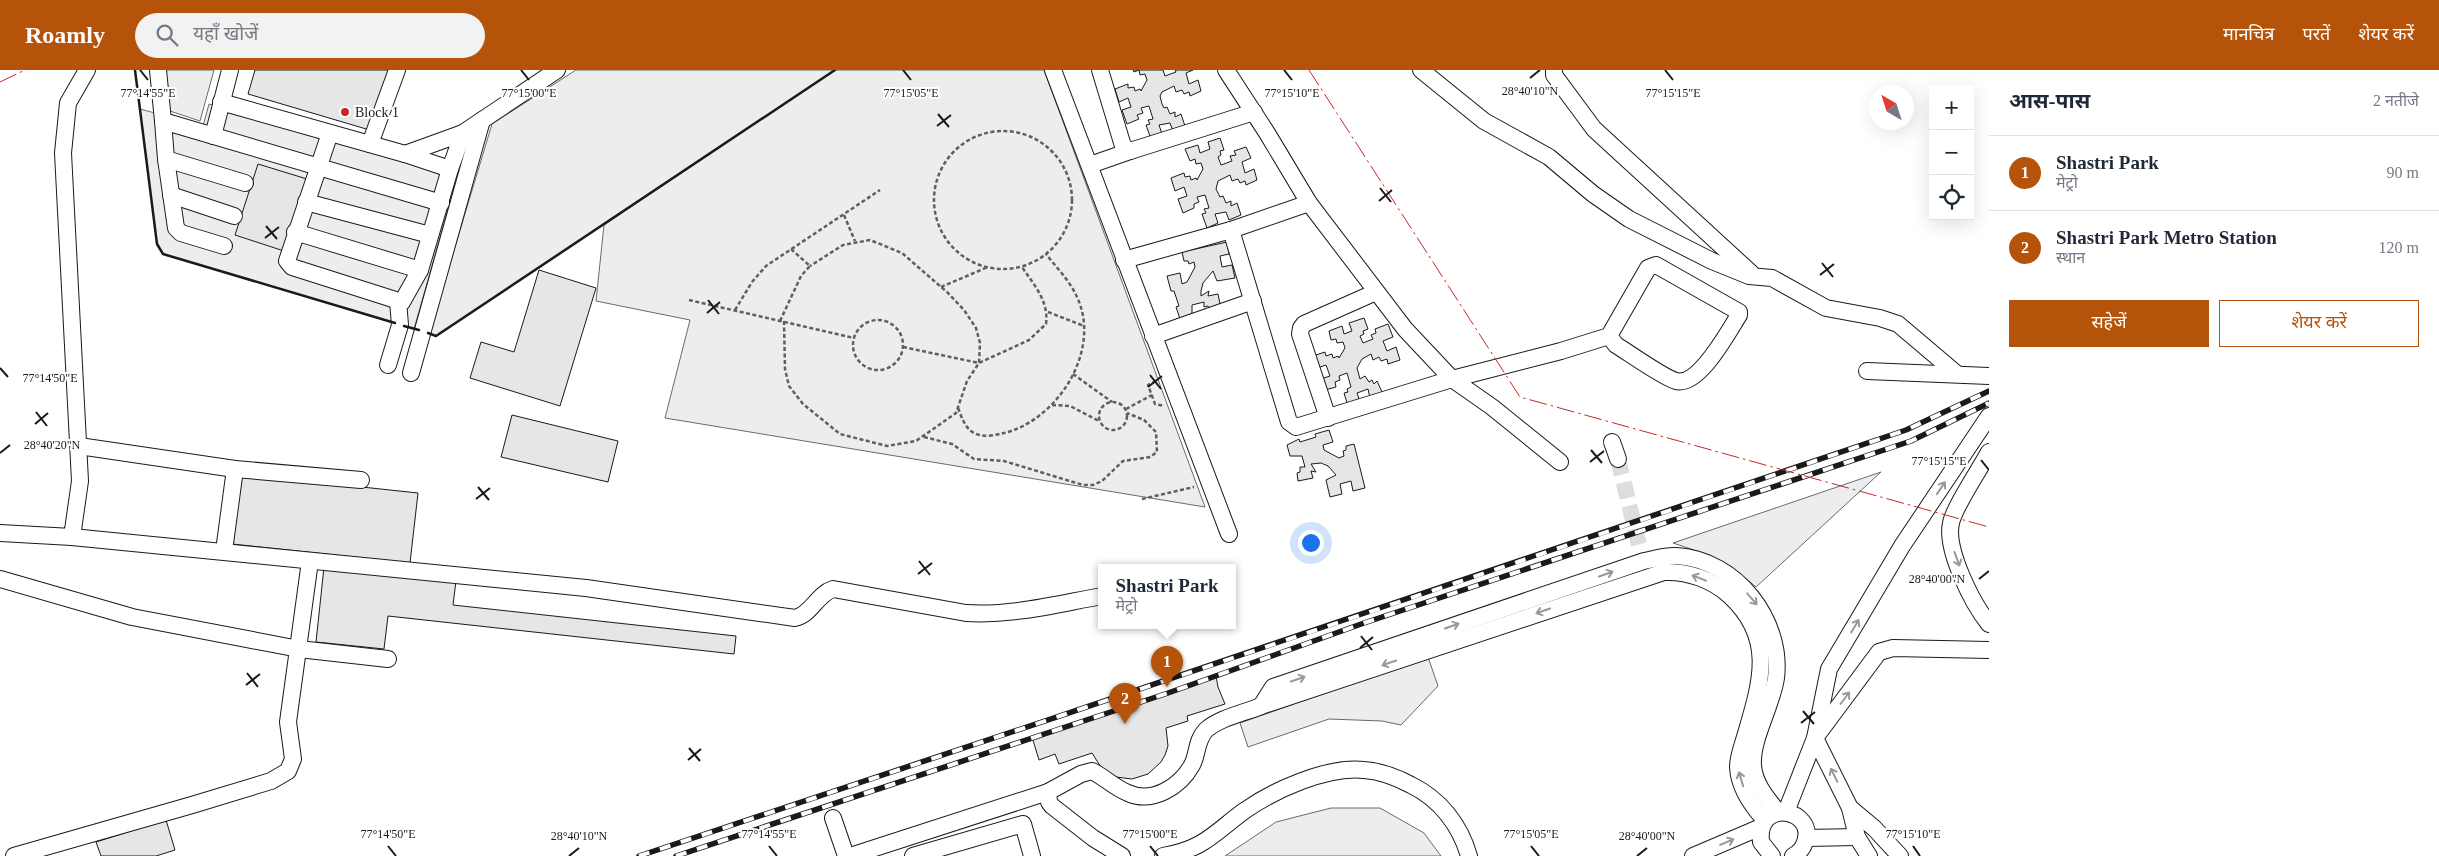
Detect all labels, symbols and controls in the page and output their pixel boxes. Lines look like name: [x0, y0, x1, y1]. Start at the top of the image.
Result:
search box: [135, 13, 485, 58]
icon: search: [153, 21, 181, 49]
text: Roamly: [25, 22, 105, 48]
text: यहाँ खोजें: [193, 23, 258, 44]
text: मानचित्र: [2223, 24, 2274, 44]
text: परतें: [2302, 24, 2330, 44]
text: शेयर करें: [2358, 24, 2414, 44]
text: 28°40'10"N: [1502, 84, 1559, 98]
north arrow: [1869, 85, 1914, 130]
map controls: [1929, 85, 1974, 220]
button: +: [1929, 85, 1974, 130]
text: 77°14'55"E: [120, 86, 176, 100]
text: 77°15'00"E: [501, 86, 557, 100]
text: 77°15'05"E: [883, 86, 939, 100]
text: 77°15'10"E: [1264, 86, 1320, 100]
text: 77°15'15"E: [1645, 86, 1701, 100]
text: आस-पास: [2009, 89, 2090, 113]
text: 2 नतीजे: [2373, 92, 2419, 109]
place label: Block 1: [355, 105, 399, 120]
marker: Block 1: [339, 106, 351, 118]
button: −: [1929, 130, 1974, 175]
text: Shastri Park: [2056, 152, 2159, 173]
text: 1: [2021, 164, 2029, 181]
text: 90 m: [2387, 164, 2419, 181]
text: मेट्रो: [2056, 174, 2078, 191]
button: locate: [1929, 175, 1974, 220]
text: Shastri Park Metro Station: [2056, 227, 2277, 248]
text: 2: [2021, 239, 2029, 256]
text: 120 m: [2379, 239, 2419, 256]
text: स्थान: [2056, 249, 2085, 266]
button: सहेजें: [2009, 300, 2209, 347]
button: शेयर करें: [2219, 300, 2419, 347]
text: 77°14'50"E: [22, 371, 78, 385]
text: 28°40'20"N: [24, 438, 81, 452]
text: 77°15'15"E: [1911, 454, 1967, 468]
one-way arrow: [1936, 481, 1946, 495]
your location: [1298, 530, 1324, 556]
one-way arrow: [1953, 551, 1962, 567]
popup: [1098, 564, 1236, 629]
one-way arrow: [1598, 569, 1613, 578]
text: 28°40'00"N: [1909, 572, 1966, 586]
one-way arrow: [1691, 573, 1707, 582]
text: Shastri Park: [1116, 575, 1218, 596]
one-way arrow: [1747, 592, 1758, 605]
text: मेट्रो: [1116, 597, 1137, 614]
one-way arrow: [1536, 607, 1552, 616]
one-way arrow: [1850, 619, 1860, 633]
one-way arrow: [1444, 621, 1460, 631]
pin: 1: [1151, 646, 1183, 687]
one-way arrow: [1382, 659, 1398, 668]
one-way arrow: [1290, 673, 1306, 683]
pin: 2: [1109, 683, 1141, 724]
one-way arrow: [1839, 692, 1850, 705]
one-way arrow: [1829, 768, 1839, 783]
one-way arrow: [1736, 771, 1746, 787]
text: 77°14'50"E: [360, 827, 416, 841]
text: 77°14'55"E: [741, 827, 797, 841]
text: 77°15'00"E: [1122, 827, 1178, 841]
text: 77°15'05"E: [1503, 827, 1559, 841]
text: 77°15'10"E: [1885, 827, 1941, 841]
text: 28°40'10"N: [551, 829, 608, 843]
text: 28°40'00"N: [1619, 829, 1676, 843]
one-way arrow: [1719, 836, 1734, 846]

